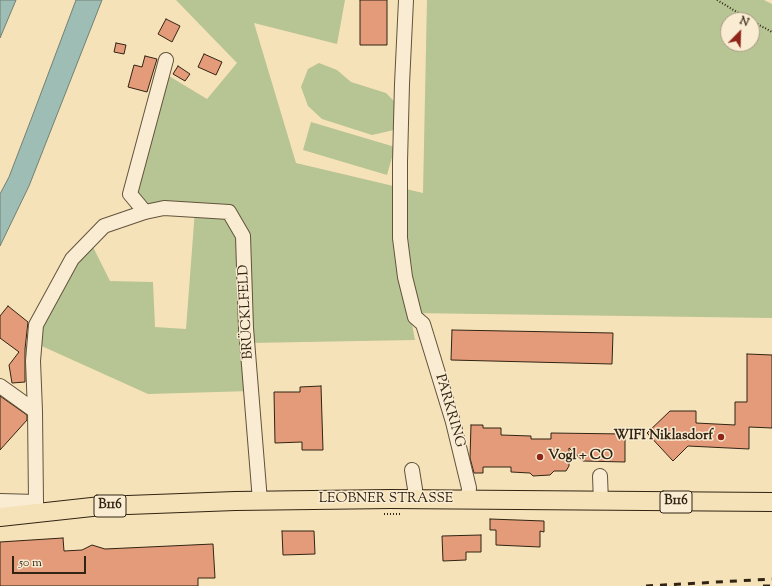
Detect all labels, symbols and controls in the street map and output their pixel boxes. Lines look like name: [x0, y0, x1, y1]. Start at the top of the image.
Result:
north arrow: [720, 12, 760, 52]
text: N: [737, 13, 751, 31]
street label: BRÜCKLFELD: [236, 264, 258, 360]
street label: PARKRING: [431, 372, 467, 450]
place label: WIFI Niklasdorf: [613, 429, 713, 445]
marker: WIFI Niklasdorf: [716, 432, 726, 442]
place label: Vogl + CO: [548, 449, 613, 465]
marker: Vogl + CO: [535, 452, 545, 462]
road number: B116: [660, 491, 692, 513]
street label: LEOBNER STRASSE: [319, 492, 453, 508]
road number: B116: [94, 495, 126, 517]
scale bar: [14, 548, 88, 574]
text: 50 m: [19, 554, 42, 572]

